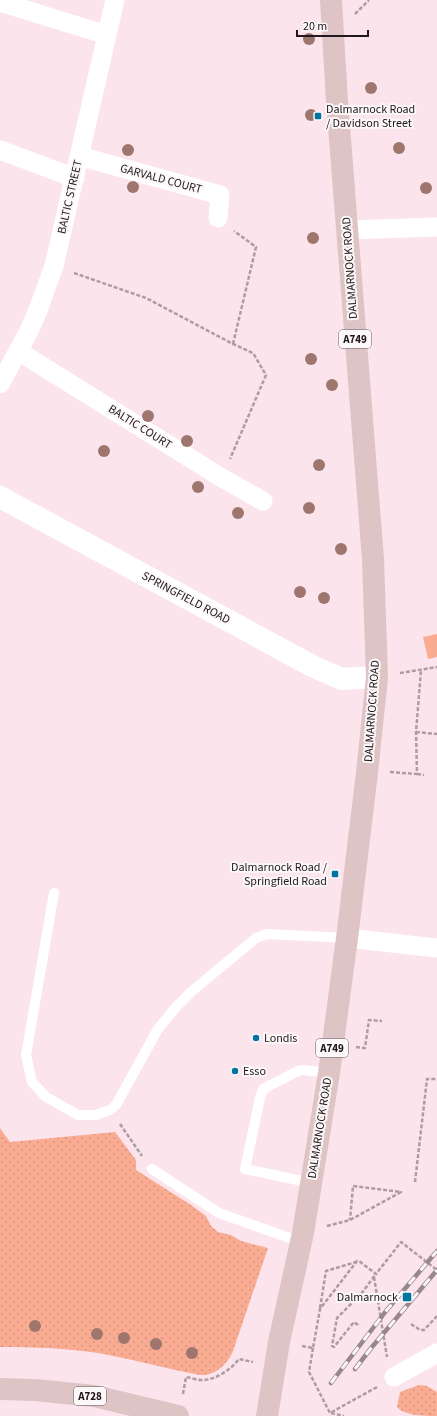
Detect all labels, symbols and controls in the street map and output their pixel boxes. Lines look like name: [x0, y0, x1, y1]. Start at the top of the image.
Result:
scale bar: [297, 12, 368, 38]
text: 20 m: [303, 18, 327, 35]
place label: Dalmarnock Road / Davidson Street: [326, 101, 415, 132]
marker: Dalmarnock Road / Davidson Street: [313, 111, 323, 121]
street label: BALTIC STREET: [53, 158, 87, 236]
street label: GARVALD COURT: [118, 160, 204, 198]
street label: DALMARNOCK ROAD: [338, 216, 362, 320]
road number: A749: [339, 330, 371, 348]
street label: BALTIC COURT: [105, 401, 176, 454]
street label: SPRINGFIELD ROAD: [139, 568, 233, 628]
street label: DALMARNOCK ROAD: [360, 659, 384, 763]
place label: Dalmarnock Road / Springfield Road: [231, 859, 328, 890]
marker: Dalmarnock Road / Springfield Road: [330, 869, 340, 879]
place label: Londis: [264, 1030, 297, 1047]
marker: Londis: [251, 1033, 261, 1043]
road number: A749: [316, 1039, 348, 1057]
place label: Esso: [243, 1063, 266, 1080]
marker: Esso: [230, 1066, 240, 1076]
street label: DALMARNOCK ROAD: [304, 1076, 336, 1180]
place label: Dalmarnock: [337, 1289, 398, 1306]
marker: Dalmarnock: [401, 1291, 413, 1303]
road number: A728: [74, 1387, 106, 1405]

